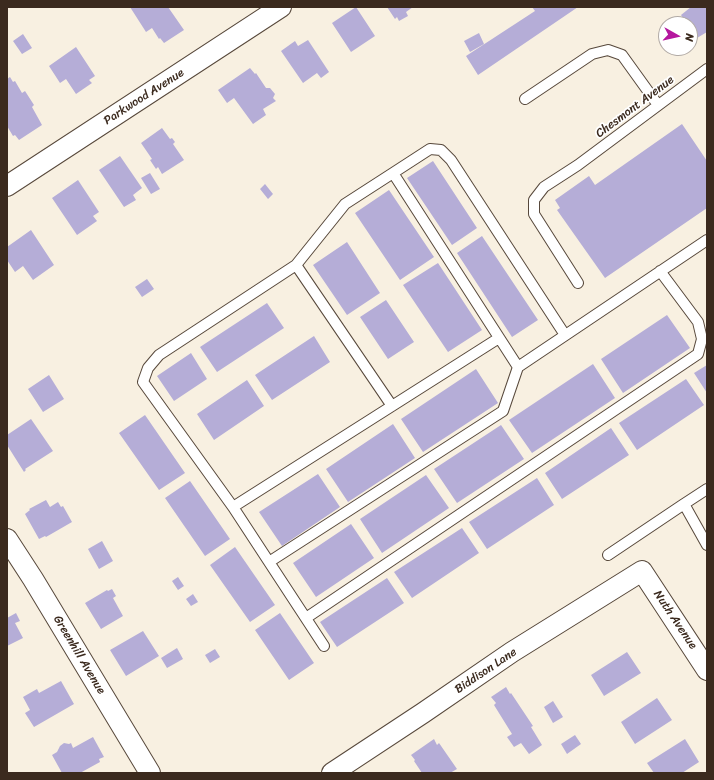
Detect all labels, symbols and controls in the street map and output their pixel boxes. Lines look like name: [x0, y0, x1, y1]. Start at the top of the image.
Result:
north arrow: [658, 16, 698, 56]
text: N: [679, 33, 699, 43]
street label: Parkwood Avenue: [101, 66, 187, 128]
street label: Chesmont Avenue: [593, 73, 677, 141]
street label: Nuth Avenue: [650, 588, 700, 652]
street label: Greenhill Avenue: [50, 613, 108, 697]
street label: Biddison Lane: [452, 645, 520, 697]

